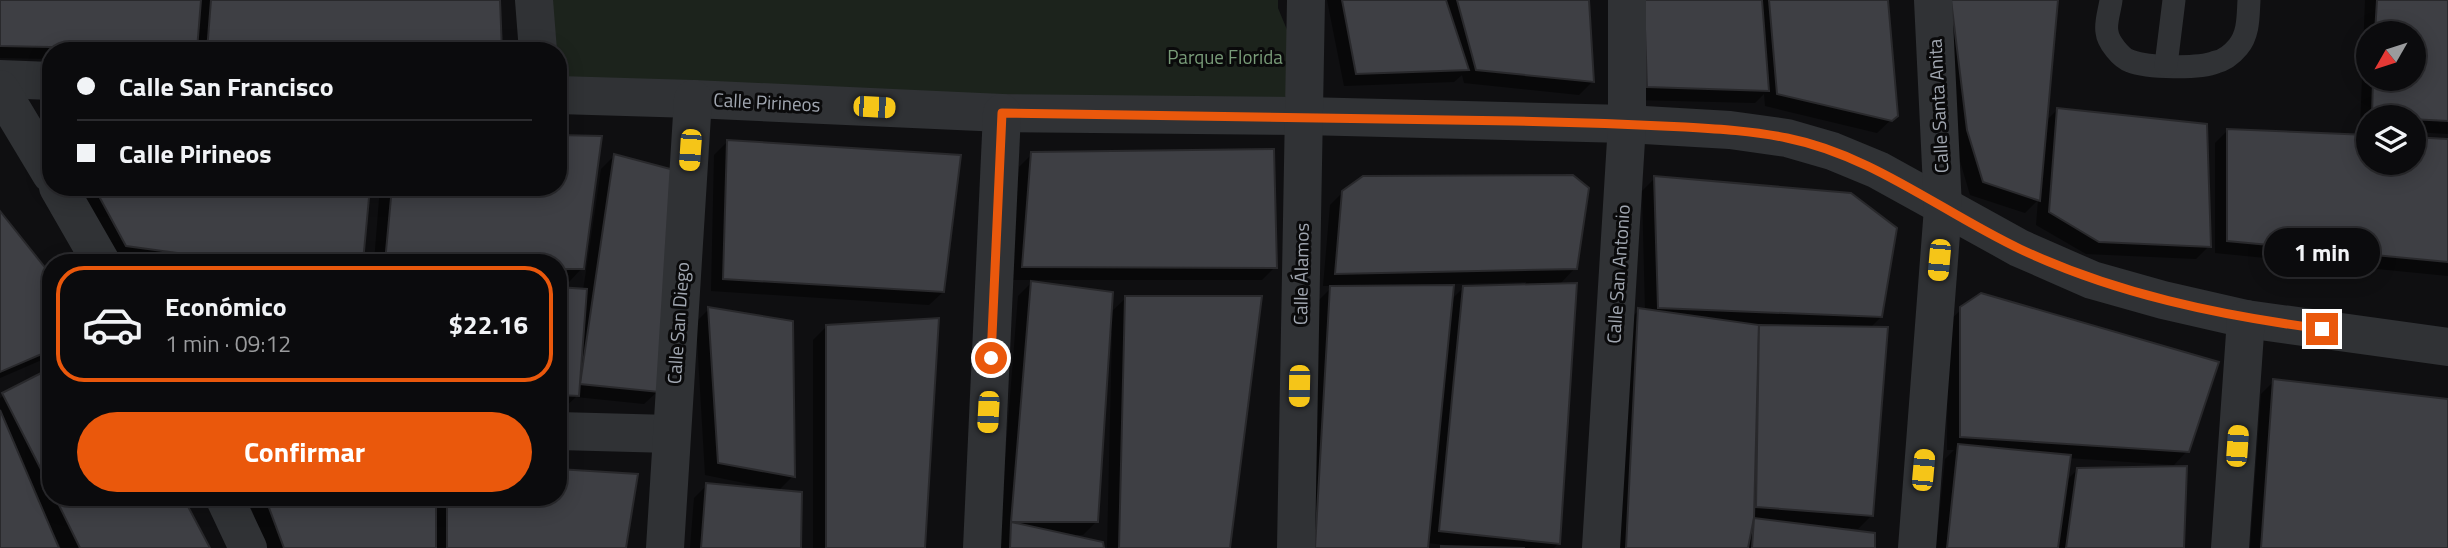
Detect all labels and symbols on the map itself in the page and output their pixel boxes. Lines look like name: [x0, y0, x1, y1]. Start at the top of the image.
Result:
north arrow: [2356, 21, 2426, 91]
street label: Calle Santa Anita: [1919, 38, 1956, 174]
park label: Parque Florida: [1167, 42, 1283, 71]
street label: Calle Pirineos: [713, 84, 821, 119]
car: [853, 95, 896, 119]
car: [679, 128, 702, 172]
street label: Calle San Antonio: [1598, 204, 1637, 344]
street label: Calle Álamos: [1285, 222, 1316, 325]
callout: 1 min: [2264, 228, 2380, 276]
car: [1927, 238, 1952, 282]
street label: Calle San Diego: [659, 261, 696, 385]
route end: [2306, 313, 2338, 345]
route start: [975, 342, 1007, 374]
car: [1289, 365, 1310, 407]
car: [977, 390, 1000, 434]
car: [2226, 424, 2249, 468]
car: [1911, 448, 1936, 492]

